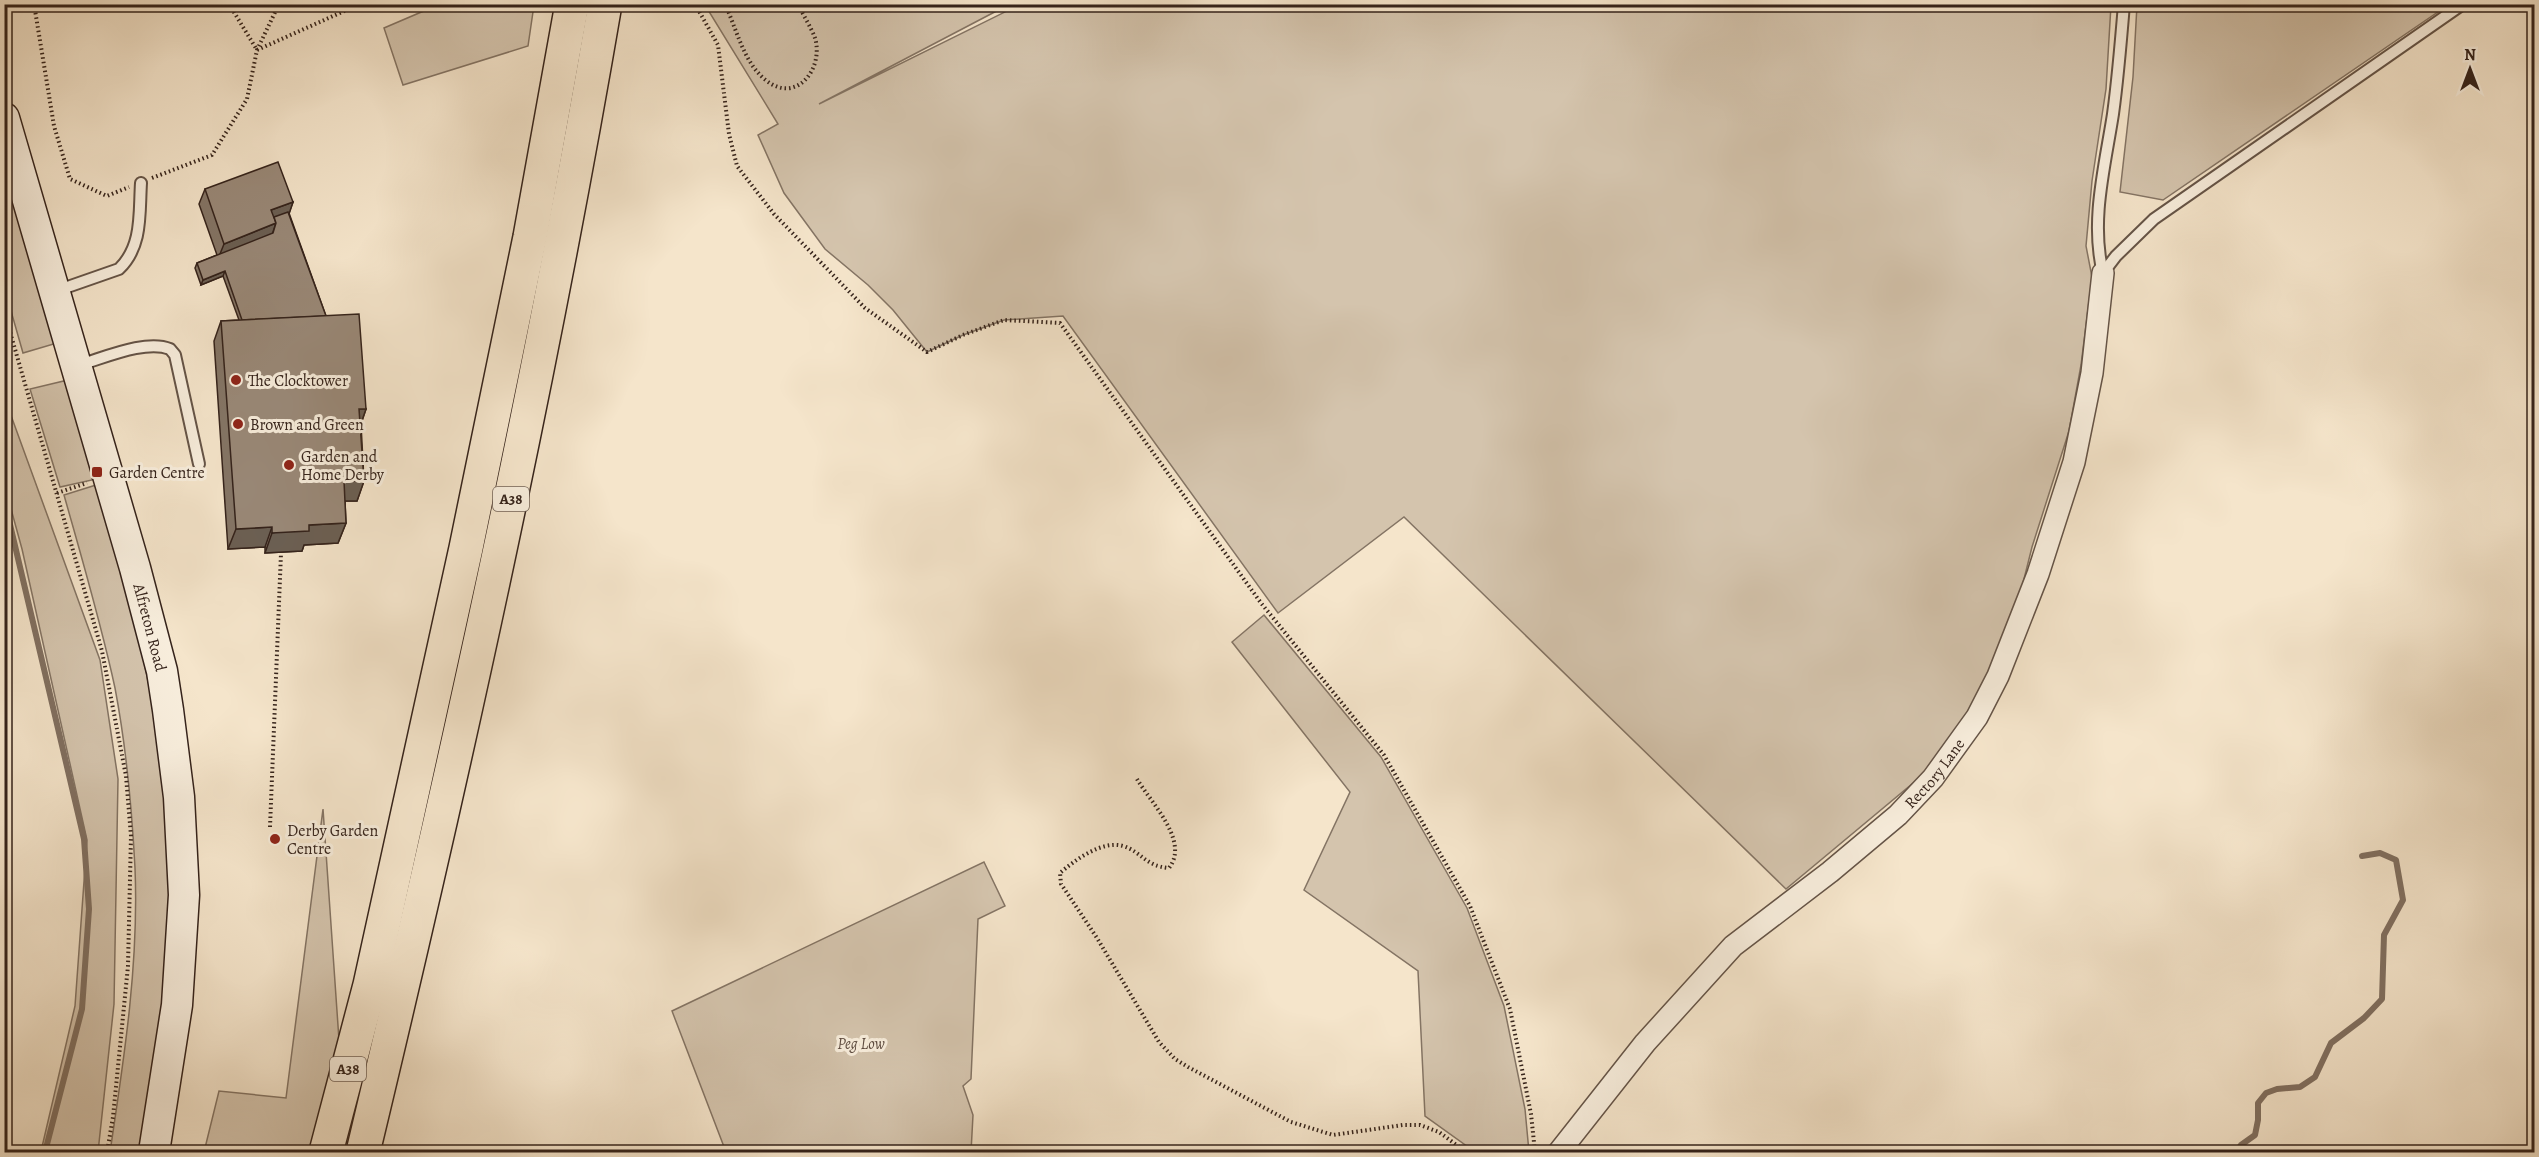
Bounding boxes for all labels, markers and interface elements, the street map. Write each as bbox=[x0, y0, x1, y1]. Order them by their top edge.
north arrow bbox=[2440, 39, 2500, 99]
text: N bbox=[2464, 44, 2476, 66]
place label: The Clocktower bbox=[248, 370, 348, 392]
marker: The Clocktower bbox=[229, 373, 243, 387]
place label: Brown and Green bbox=[250, 414, 364, 436]
marker: Brown and Green bbox=[231, 417, 245, 431]
place label: Garden and Home Derby bbox=[301, 446, 385, 486]
marker: Garden and Home Derby bbox=[282, 458, 296, 472]
place label: Garden Centre bbox=[109, 462, 205, 484]
marker: Garden Centre bbox=[90, 465, 104, 479]
road number: A38 bbox=[493, 487, 529, 511]
street label: Alfreton Road bbox=[127, 580, 172, 674]
street label: Rectory Lane bbox=[1900, 734, 1970, 814]
place label: Derby Garden Centre bbox=[287, 820, 378, 860]
marker: Derby Garden Centre bbox=[268, 832, 282, 846]
park label: Peg Low bbox=[837, 1033, 885, 1055]
road number: A38 bbox=[330, 1057, 366, 1081]

